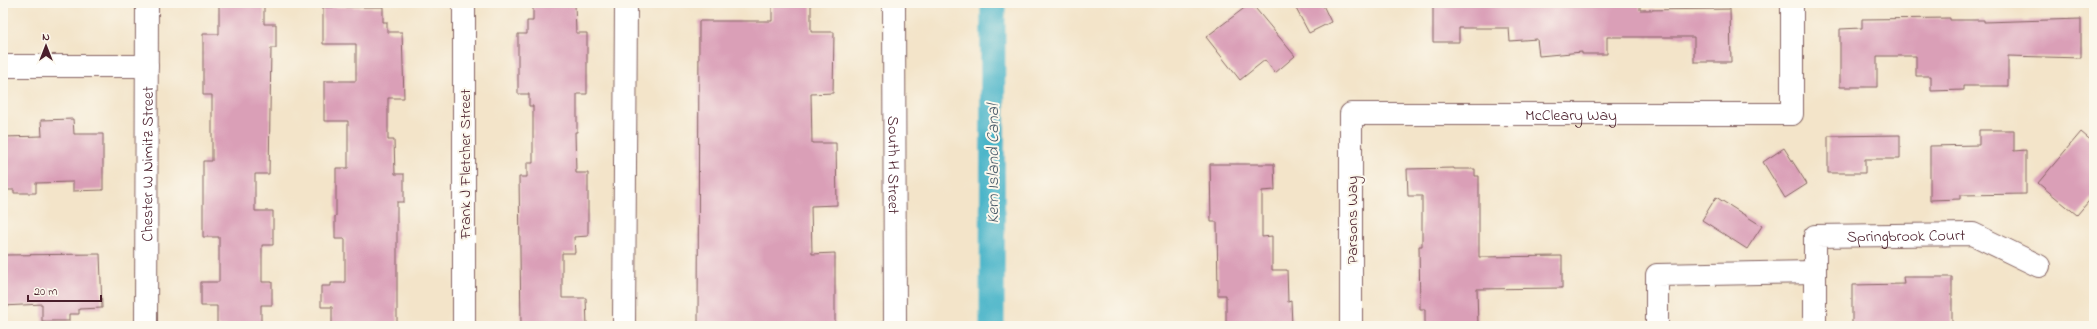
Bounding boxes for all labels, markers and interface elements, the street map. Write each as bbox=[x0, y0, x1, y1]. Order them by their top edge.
north arrow bbox=[26, 26, 66, 66]
text: N bbox=[42, 29, 50, 45]
street label: Chester W Nimitz Street bbox=[136, 86, 161, 242]
street label: Frank J Fletcher Street bbox=[454, 88, 478, 240]
water label: Kern Island Canal bbox=[981, 102, 1006, 224]
street label: McCleary Way bbox=[1525, 104, 1617, 128]
street label: South H Street bbox=[880, 116, 905, 215]
street label: Parsons Way bbox=[1341, 176, 1365, 264]
street label: Springbrook Court bbox=[1847, 224, 1966, 250]
scale bar bbox=[28, 277, 101, 303]
text: 20 m bbox=[34, 283, 57, 301]

